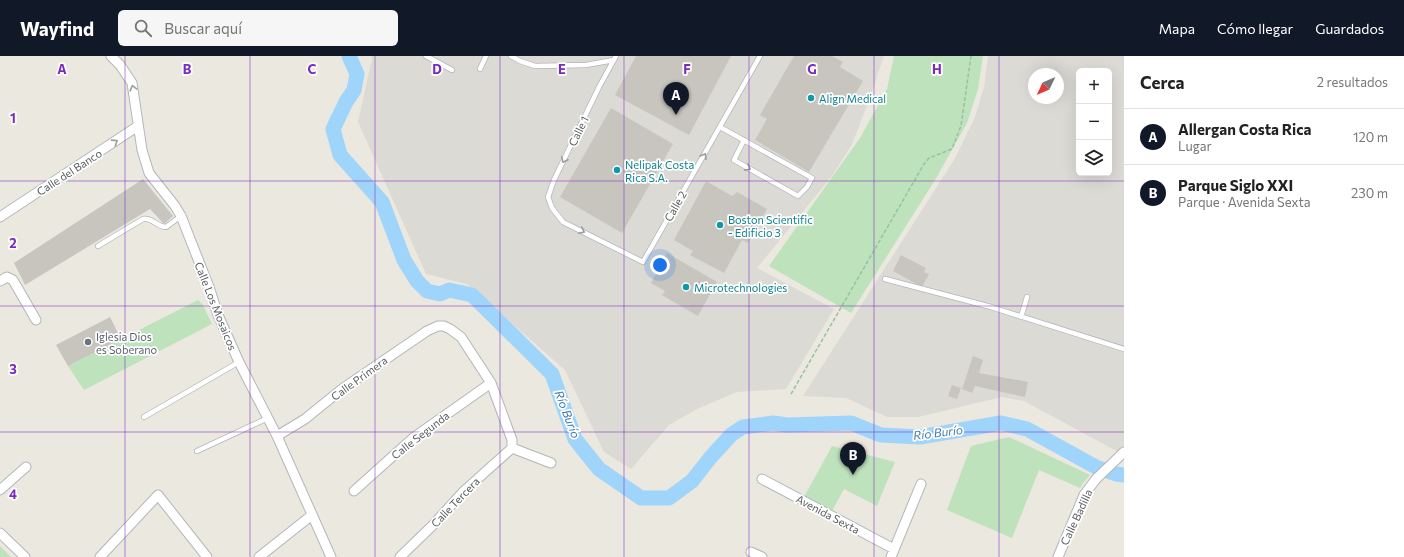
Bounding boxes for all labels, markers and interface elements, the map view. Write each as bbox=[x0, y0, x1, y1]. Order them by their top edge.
search box bbox=[118, 10, 398, 46]
text: Wayfind bbox=[20, 17, 94, 40]
icon: search bbox=[132, 17, 154, 39]
text: Buscar aquí bbox=[164, 19, 242, 37]
text: Mapa bbox=[1159, 20, 1195, 37]
text: Cómo llegar bbox=[1217, 20, 1293, 37]
text: Guardados bbox=[1315, 20, 1384, 37]
text: A bbox=[57, 61, 67, 77]
text: B bbox=[183, 61, 192, 77]
text: C bbox=[308, 61, 317, 77]
text: D bbox=[432, 61, 442, 77]
text: E bbox=[558, 61, 566, 77]
text: F bbox=[683, 61, 691, 77]
text: G bbox=[807, 61, 817, 77]
text: H bbox=[932, 61, 942, 77]
north arrow bbox=[1028, 68, 1064, 104]
map controls bbox=[1076, 68, 1112, 176]
button: + bbox=[1076, 68, 1112, 104]
text: Cerca bbox=[1140, 72, 1185, 93]
text: 2 resultados bbox=[1317, 74, 1388, 90]
pin: A bbox=[663, 82, 689, 115]
one-way arrow bbox=[129, 85, 138, 92]
place label: Align Medical bbox=[819, 92, 886, 105]
marker: Align Medical bbox=[806, 93, 816, 103]
button: − bbox=[1076, 104, 1112, 140]
text: 1 bbox=[10, 110, 16, 126]
street label: Calle 1 bbox=[565, 114, 591, 148]
text: Allergan Costa Rica bbox=[1178, 120, 1311, 138]
text: A bbox=[1148, 129, 1158, 145]
text: 120 m bbox=[1353, 129, 1388, 145]
text: Lugar bbox=[1178, 138, 1212, 154]
one-way arrow bbox=[110, 140, 117, 147]
button: layers bbox=[1076, 140, 1112, 176]
street label: Calle del Banco bbox=[34, 146, 104, 198]
one-way arrow bbox=[700, 152, 707, 160]
one-way arrow bbox=[561, 156, 569, 163]
place label: Nelipak Costa Rica S.A. bbox=[625, 158, 694, 184]
one-way arrow bbox=[744, 164, 751, 171]
marker: Nelipak Costa Rica S.A. bbox=[612, 165, 622, 175]
text: Parque Siglo XXI bbox=[1178, 176, 1293, 194]
text: B bbox=[1149, 185, 1157, 201]
text: 230 m bbox=[1351, 185, 1388, 201]
street label: Calle 2 bbox=[661, 189, 689, 223]
text: Parque · Avenida Sexta bbox=[1178, 194, 1311, 210]
place label: Boston Scientific - Edificio 3 bbox=[728, 213, 813, 239]
marker: Boston Scientific - Edificio 3 bbox=[715, 220, 725, 230]
one-way arrow bbox=[578, 227, 586, 234]
text: 2 bbox=[9, 235, 17, 251]
your location bbox=[650, 255, 670, 275]
street label: Calle Los Mosaicos bbox=[192, 260, 240, 352]
place label: Microtechnologies bbox=[694, 281, 787, 294]
marker: Microtechnologies bbox=[681, 282, 691, 292]
place label: Iglesia Dios es Soberano bbox=[96, 330, 158, 356]
marker: Iglesia Dios es Soberano bbox=[83, 337, 93, 347]
street label: Calle Primera bbox=[328, 353, 390, 403]
text: 3 bbox=[9, 361, 17, 377]
water label: Río Burío bbox=[552, 388, 584, 440]
street label: Calle Segunda bbox=[389, 408, 451, 462]
water label: Río Burío bbox=[912, 422, 964, 442]
pin: B bbox=[840, 442, 866, 475]
street label: Calle Tercera bbox=[428, 474, 482, 530]
text: 4 bbox=[9, 486, 17, 502]
street label: Calle Badilla bbox=[1057, 487, 1095, 547]
street label: Avenida Sexta bbox=[794, 492, 862, 536]

